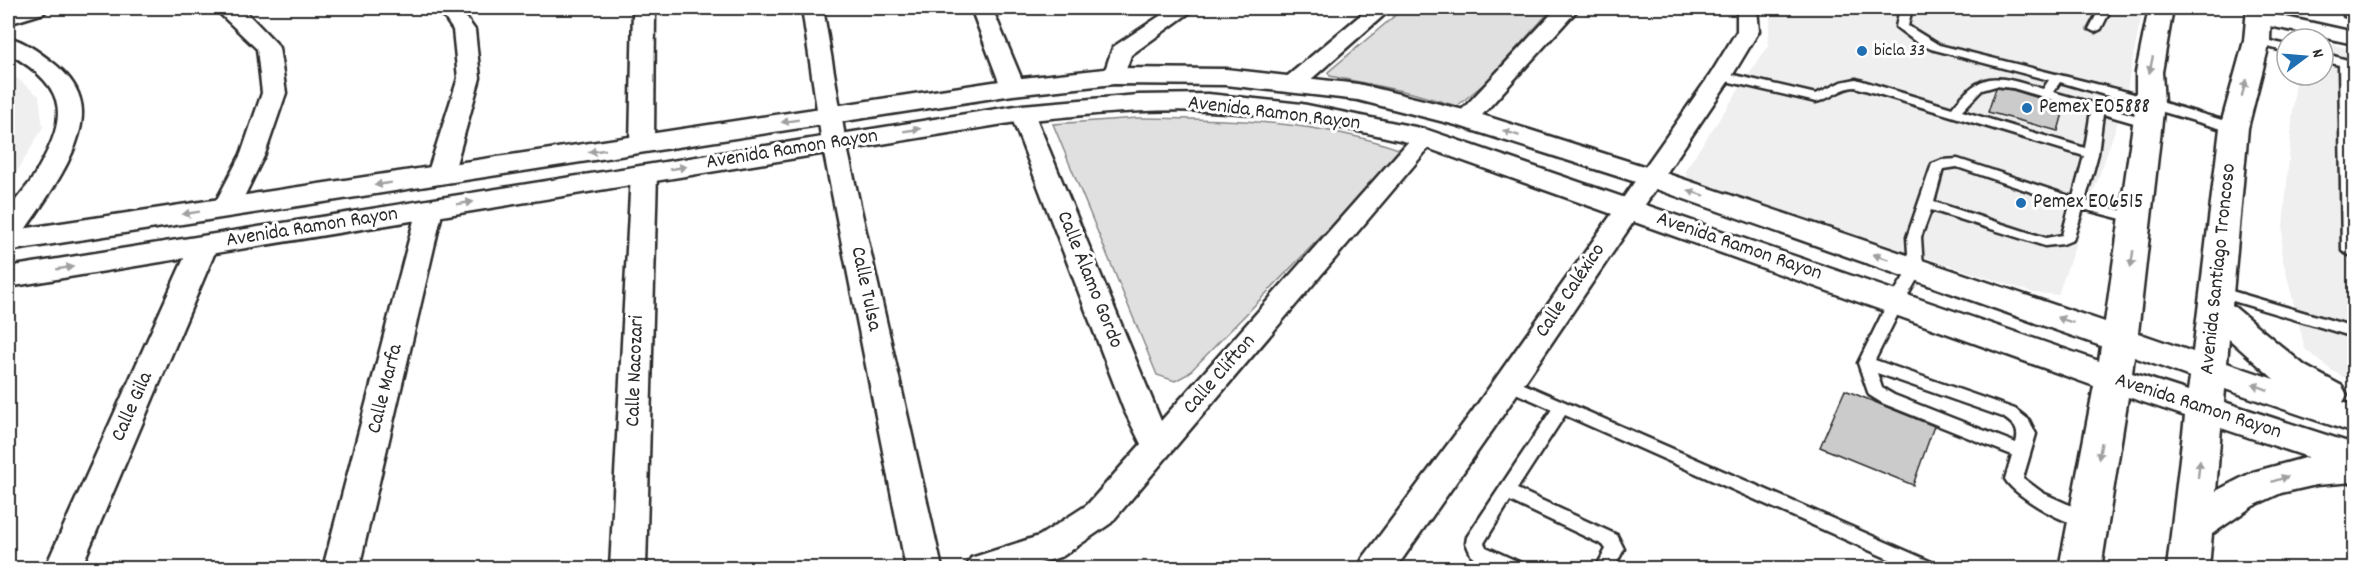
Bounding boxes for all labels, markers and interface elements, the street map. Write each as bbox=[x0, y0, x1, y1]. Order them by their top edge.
north arrow bbox=[2275, 27, 2335, 87]
place label: bicla 33 bbox=[1874, 39, 1925, 64]
marker: bicla 33 bbox=[1855, 44, 1869, 58]
text: N bbox=[2305, 47, 2329, 61]
one-way arrow bbox=[2146, 56, 2155, 75]
one-way arrow bbox=[2240, 79, 2250, 97]
street label: Avenida Ramon Rayon bbox=[1186, 89, 1362, 139]
place label: Pemex E05888 bbox=[2039, 93, 2150, 123]
marker: Pemex E05888 bbox=[2020, 101, 2034, 115]
one-way arrow bbox=[780, 117, 799, 126]
street label: Avenida Ramon Rayon bbox=[704, 122, 880, 178]
one-way arrow bbox=[903, 126, 922, 135]
one-way arrow bbox=[1502, 128, 1520, 138]
one-way arrow bbox=[587, 146, 606, 155]
street label: Avenida Santiago Troncoso bbox=[2193, 162, 2245, 376]
one-way arrow bbox=[669, 163, 688, 172]
one-way arrow bbox=[374, 179, 393, 188]
one-way arrow bbox=[1687, 188, 1705, 198]
place label: Pemex E06515 bbox=[2033, 188, 2143, 218]
marker: Pemex E06515 bbox=[2014, 196, 2028, 210]
one-way arrow bbox=[456, 198, 475, 207]
street label: Avenida Ramon Rayon bbox=[224, 200, 400, 256]
street label: Avenida Ramon Rayon bbox=[1652, 205, 1826, 289]
street label: Calle Álamo Gordo bbox=[1048, 207, 1130, 353]
one-way arrow bbox=[181, 208, 200, 217]
street label: Calle Caléxico bbox=[1528, 238, 1614, 344]
street label: Calle Tulsa bbox=[841, 244, 889, 335]
one-way arrow bbox=[2127, 249, 2136, 268]
one-way arrow bbox=[1871, 251, 1889, 261]
one-way arrow bbox=[56, 263, 75, 272]
street label: Calle Nacozari bbox=[619, 314, 653, 427]
one-way arrow bbox=[2056, 315, 2074, 324]
street label: Calle Clifton bbox=[1177, 328, 1263, 422]
street label: Calle Marfa bbox=[360, 340, 412, 437]
street label: Calle Gila bbox=[104, 366, 162, 447]
street label: Avenida Ramon Rayon bbox=[2111, 366, 2285, 448]
one-way arrow bbox=[2251, 381, 2269, 391]
one-way arrow bbox=[2095, 442, 2104, 461]
one-way arrow bbox=[2194, 459, 2204, 478]
one-way arrow bbox=[2271, 474, 2289, 483]

